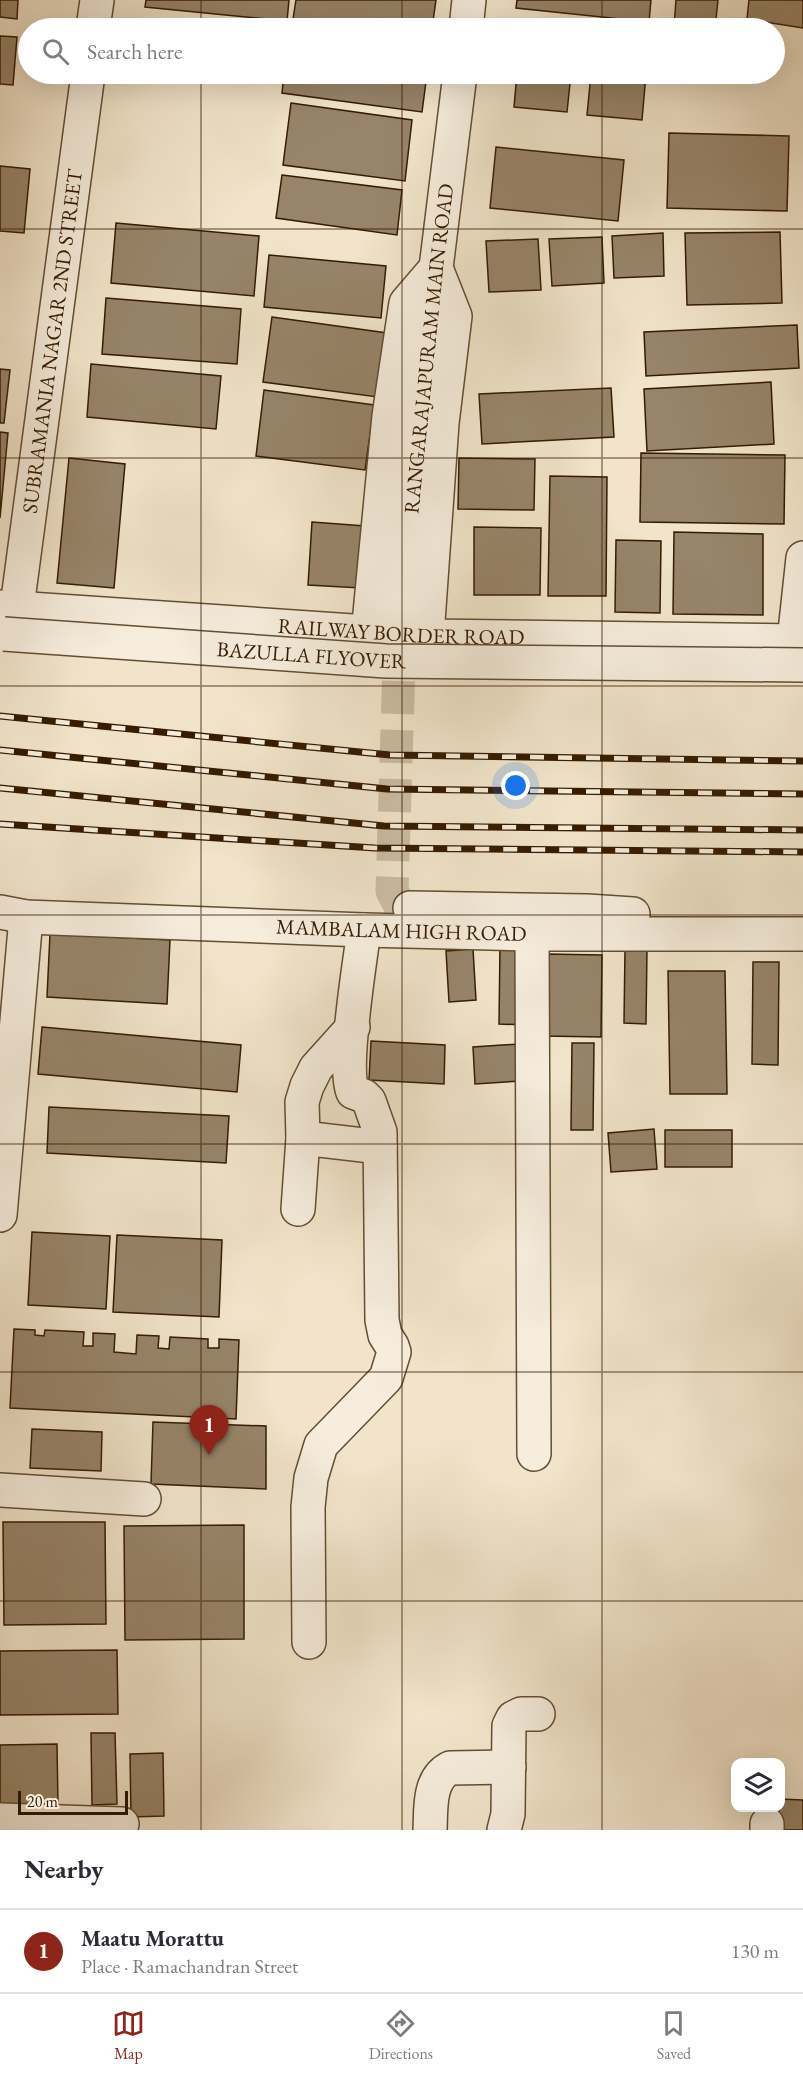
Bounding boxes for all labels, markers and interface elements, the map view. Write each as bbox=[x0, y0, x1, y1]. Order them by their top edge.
search box bbox=[18, 18, 785, 84]
icon: search bbox=[39, 35, 72, 68]
text: Search here bbox=[87, 37, 182, 66]
street label: SUBRAMANIA NAGAR 2ND STREET bbox=[16, 167, 88, 515]
street label: RANGARAJAPURAM MAIN ROAD bbox=[397, 182, 459, 515]
street label: RAILWAY BORDER ROAD bbox=[277, 612, 525, 650]
street label: BAZULLA FLYOVER bbox=[216, 635, 407, 674]
your location bbox=[501, 771, 530, 800]
street label: MAMBALAM HIGH ROAD bbox=[276, 913, 527, 947]
pin: 1 bbox=[190, 1406, 228, 1455]
map controls bbox=[731, 1758, 785, 1812]
button: layers bbox=[731, 1758, 785, 1812]
scale bar bbox=[18, 1788, 128, 1816]
text: 20 m bbox=[27, 1791, 58, 1812]
text: Nearby bbox=[24, 1852, 104, 1886]
text: Maatu Morattu bbox=[81, 1924, 224, 1953]
text: 1 bbox=[38, 1938, 49, 1964]
text: 130 m bbox=[731, 1938, 779, 1964]
text: Place · Ramachandran Street bbox=[81, 1953, 298, 1979]
tab: Map bbox=[112, 2007, 145, 2064]
tab: Directions bbox=[369, 2007, 433, 2064]
tab: Saved bbox=[657, 2007, 691, 2064]

